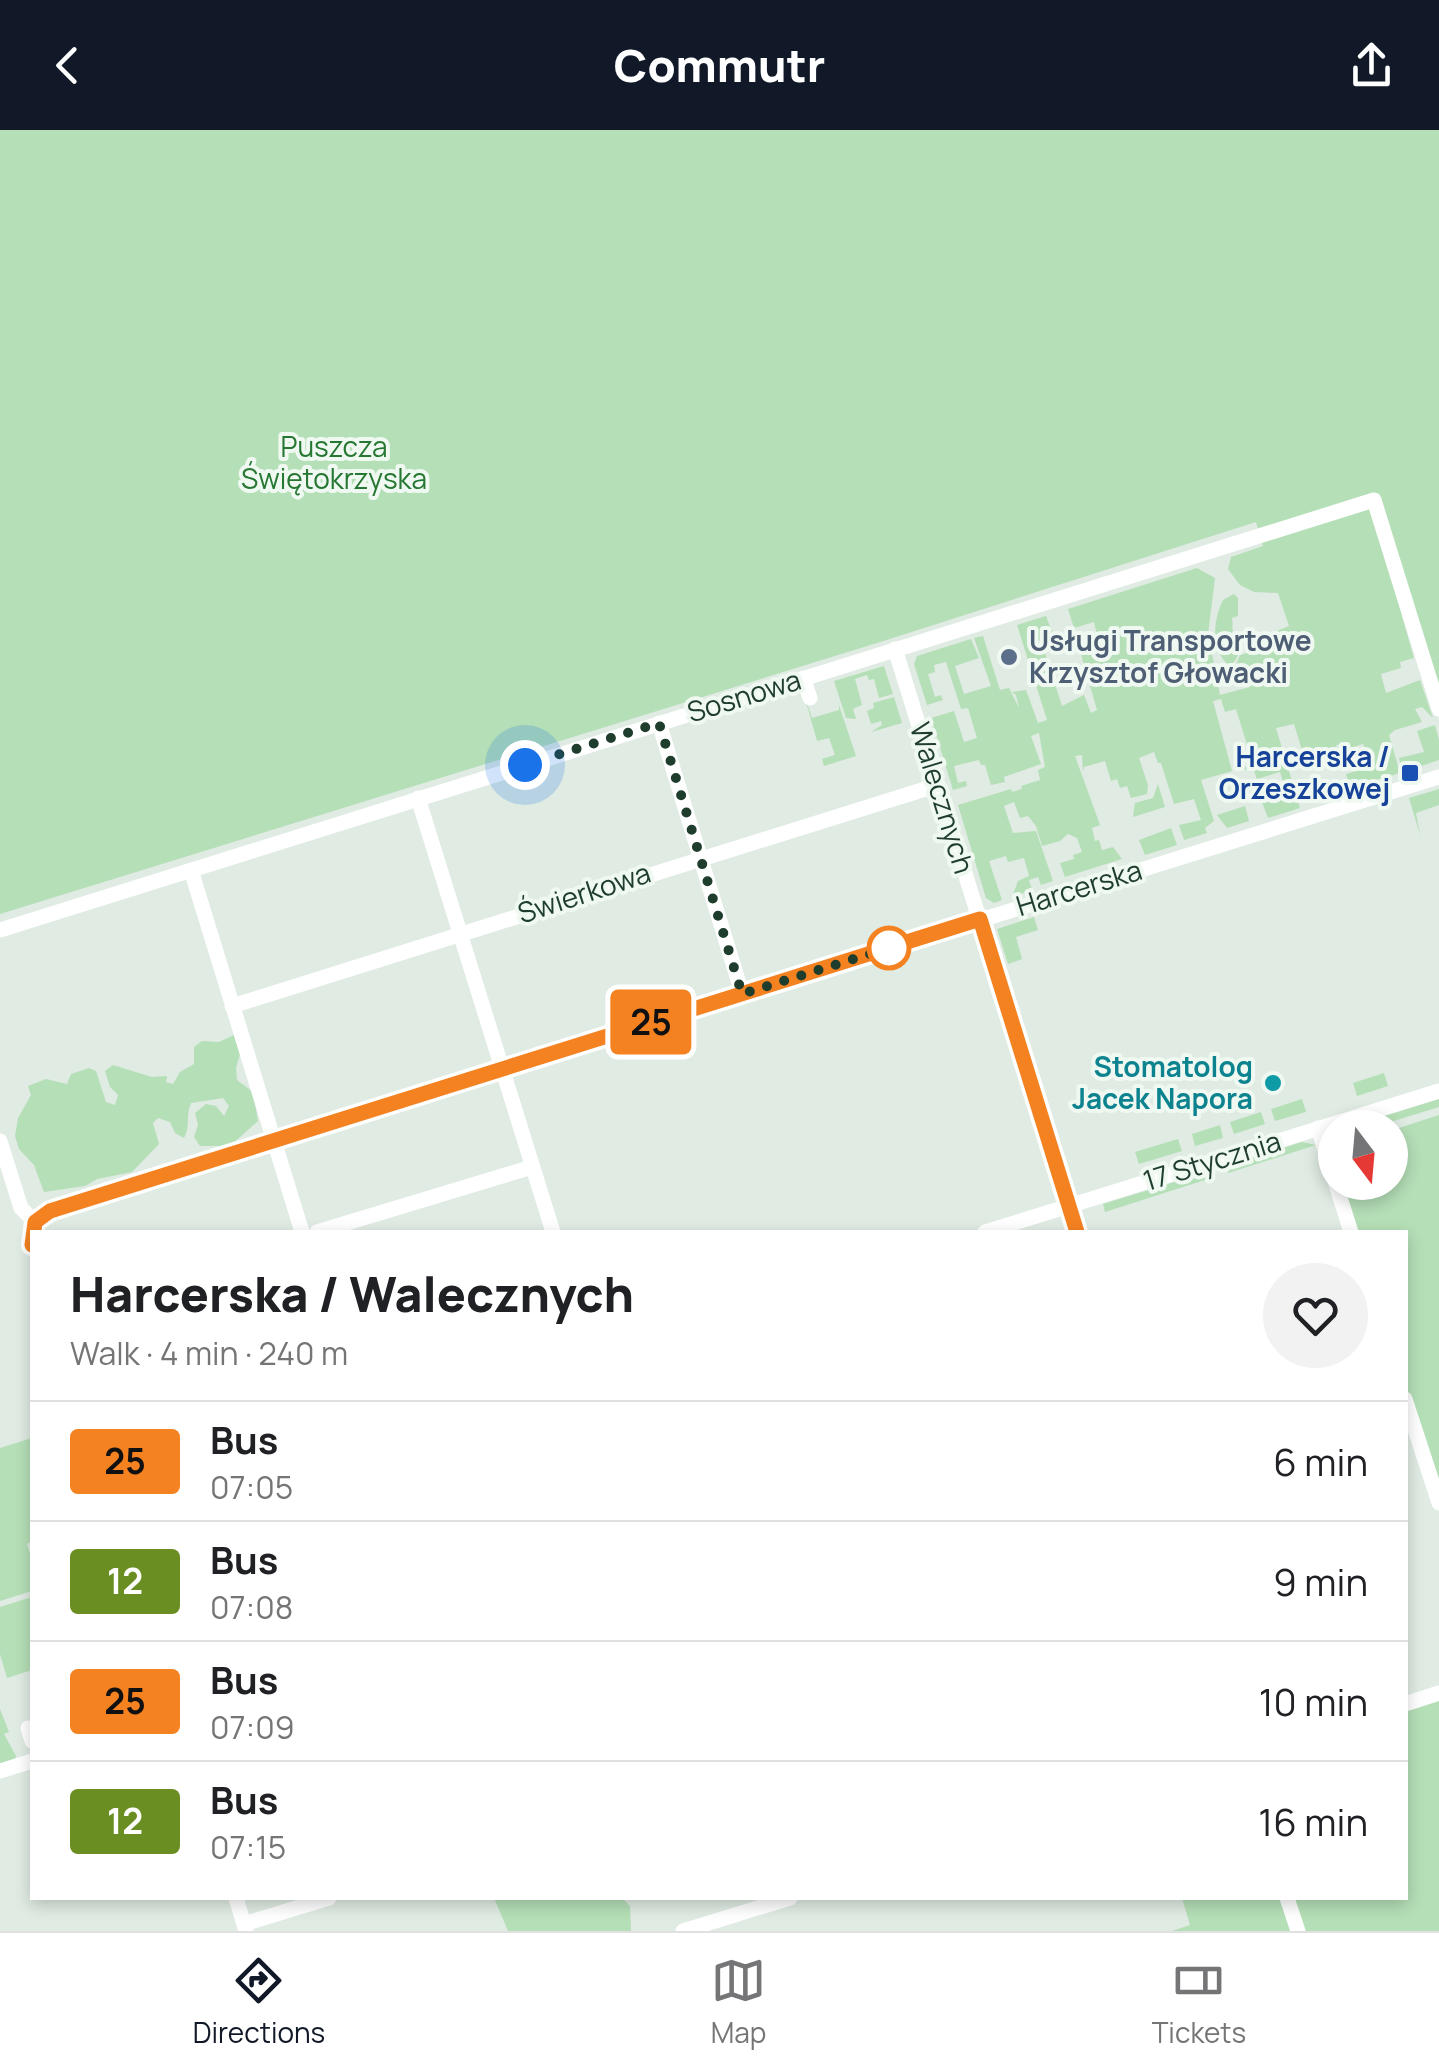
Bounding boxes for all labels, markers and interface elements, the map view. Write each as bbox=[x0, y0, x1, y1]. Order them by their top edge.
text: Commutr bbox=[614, 34, 825, 96]
icon: back bbox=[40, 38, 95, 93]
icon: share bbox=[1344, 38, 1399, 93]
park label: Puszcza Świętokrzyska bbox=[241, 427, 427, 497]
place label: Usługi Transportowe Krzysztof Głowacki bbox=[1029, 621, 1312, 691]
marker: Usługi Transportowe Krzysztof Głowacki bbox=[998, 646, 1020, 668]
street label: Sosnowa bbox=[682, 660, 805, 730]
street label: Walecznych bbox=[902, 717, 984, 878]
place label: Harcerska / Orzeszkowej bbox=[1219, 737, 1390, 807]
your location bbox=[500, 740, 550, 790]
marker: Harcerska / Orzeszkowej bbox=[1399, 762, 1421, 784]
street label: Harcerska bbox=[1011, 850, 1146, 924]
street label: Świerkowa bbox=[512, 853, 655, 931]
unlabelled marker bbox=[868, 927, 910, 969]
line badge: 25 bbox=[606, 990, 696, 1054]
text: 25 bbox=[630, 998, 672, 1046]
place label: Stomatolog Jacek Napora bbox=[1072, 1047, 1253, 1117]
marker: Stomatolog Jacek Napora bbox=[1262, 1072, 1284, 1094]
north arrow bbox=[1318, 1110, 1408, 1200]
map controls bbox=[1318, 1110, 1408, 1200]
street label: 17 Stycznia bbox=[1138, 1121, 1285, 1199]
text: Harcerska / Walecznych bbox=[70, 1261, 634, 1326]
button: heart bbox=[1263, 1263, 1368, 1368]
text: Walk · 4 min · 240 m bbox=[70, 1331, 348, 1375]
text: Bus bbox=[210, 1413, 278, 1465]
text: 6 min bbox=[1273, 1435, 1368, 1487]
text: 25 bbox=[104, 1437, 146, 1485]
text: 07:05 bbox=[210, 1465, 293, 1509]
text: Bus bbox=[210, 1533, 278, 1585]
text: 9 min bbox=[1273, 1555, 1368, 1607]
text: 12 bbox=[107, 1557, 143, 1605]
text: 07:08 bbox=[210, 1585, 293, 1629]
text: Bus bbox=[210, 1653, 278, 1705]
text: 10 min bbox=[1259, 1675, 1368, 1727]
text: 25 bbox=[104, 1677, 146, 1725]
text: 07:09 bbox=[210, 1705, 295, 1749]
text: Bus bbox=[210, 1773, 278, 1825]
text: 16 min bbox=[1258, 1795, 1368, 1847]
text: 12 bbox=[107, 1797, 143, 1845]
text: 07:15 bbox=[210, 1825, 286, 1869]
tab: Directions bbox=[193, 1953, 325, 2051]
tab: Map bbox=[711, 1953, 766, 2051]
tab: Tickets bbox=[1152, 1953, 1246, 2051]

